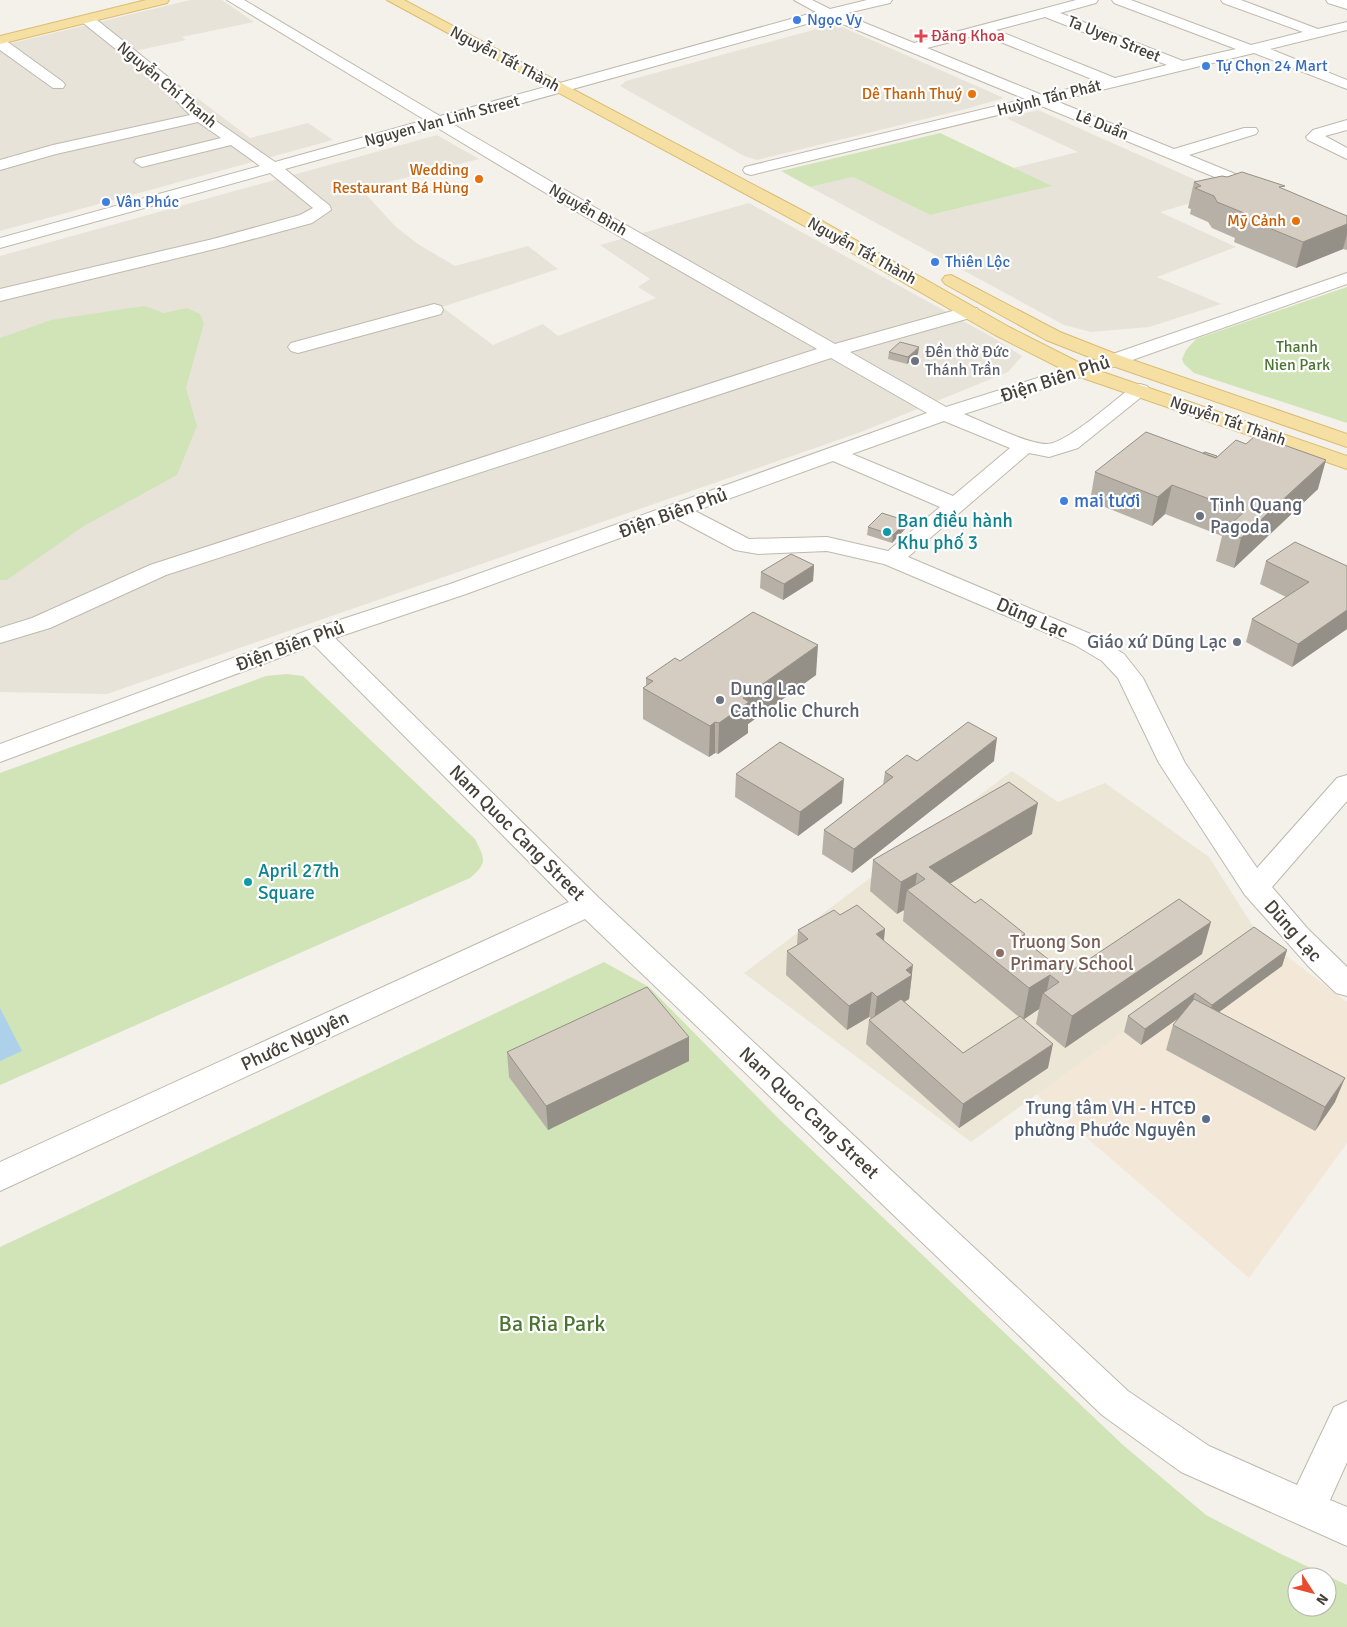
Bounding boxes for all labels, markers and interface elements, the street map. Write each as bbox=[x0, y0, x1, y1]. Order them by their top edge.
place label: Ngọc Vy bbox=[807, 10, 863, 30]
street label: Ta Uyen Street bbox=[1065, 11, 1164, 67]
marker: Ngọc Vy bbox=[791, 14, 803, 26]
street label: Nguyễn Tất Thành bbox=[447, 22, 563, 96]
place label: Đăng Khoa bbox=[931, 26, 1005, 46]
marker: Đăng Khoa bbox=[915, 30, 927, 42]
street label: Nguyễn Chí Thanh bbox=[113, 37, 221, 133]
place label: Tự Chọn 24 Mart bbox=[1216, 56, 1328, 76]
marker: Tự Chọn 24 Mart bbox=[1200, 60, 1212, 72]
street label: Huỳnh Tấn Phát bbox=[995, 75, 1103, 121]
place label: Dê Thanh Thuý bbox=[862, 84, 963, 104]
marker: Dê Thanh Thuý bbox=[966, 88, 978, 100]
street label: Nguyen Van Linh Street bbox=[362, 91, 522, 151]
street label: Lê Duẩn bbox=[1073, 105, 1131, 145]
place label: Wedding Restaurant Bá Hùng bbox=[332, 160, 469, 198]
marker: Wedding Restaurant Bá Hùng bbox=[473, 173, 485, 185]
street label: Nguyễn Bình bbox=[545, 180, 631, 240]
place label: Vân Phúc bbox=[116, 192, 179, 212]
marker: Vân Phúc bbox=[100, 196, 112, 208]
place label: Mỹ Cảnh bbox=[1227, 211, 1286, 231]
street label: Nguyễn Tất Thành bbox=[804, 213, 920, 289]
marker: Mỹ Cảnh bbox=[1290, 215, 1302, 227]
place label: Thiên Lộc bbox=[945, 252, 1010, 272]
marker: Thiên Lộc bbox=[929, 256, 941, 268]
park label: Thanh Nien Park bbox=[1264, 337, 1330, 375]
place label: Đền thờ Đức Thánh Trần bbox=[925, 342, 1009, 380]
street label: Điện Biên Phủ bbox=[997, 350, 1113, 408]
marker: Đền thờ Đức Thánh Trần bbox=[909, 355, 921, 367]
street label: Nguyễn Tất Thành bbox=[1167, 392, 1289, 450]
street label: Điện Biên Phủ bbox=[615, 482, 731, 544]
place label: mai tươi bbox=[1074, 489, 1140, 513]
place label: Tinh Quang Pagoda bbox=[1210, 493, 1302, 539]
marker: mai tươi bbox=[1058, 495, 1070, 507]
place label: Ban điều hành Khu phố 3 bbox=[897, 509, 1013, 555]
marker: Tinh Quang Pagoda bbox=[1194, 510, 1206, 522]
marker: Ban điều hành Khu phố 3 bbox=[881, 526, 893, 538]
street label: Dũng Lạc bbox=[993, 592, 1071, 644]
street label: Điện Biên Phủ bbox=[232, 615, 348, 677]
place label: Giáo xứ Dũng Lạc bbox=[1087, 630, 1227, 654]
marker: Giáo xứ Dũng Lạc bbox=[1231, 636, 1243, 648]
place label: Dung Lac Catholic Church bbox=[730, 677, 860, 723]
marker: Dung Lac Catholic Church bbox=[714, 694, 726, 706]
street label: Nam Quoc Cang Street bbox=[444, 760, 590, 906]
place label: April 27th Square bbox=[258, 859, 339, 905]
marker: April 27th Square bbox=[242, 876, 254, 888]
street label: Dũng Lạc bbox=[1259, 895, 1327, 967]
place label: Truong Son Primary School bbox=[1010, 930, 1133, 976]
marker: Truong Son Primary School bbox=[994, 947, 1006, 959]
street label: Phước Nguyên bbox=[237, 1006, 353, 1076]
street label: Nam Quoc Cang Street bbox=[734, 1042, 884, 1184]
place label: Trung tâm VH - HTCĐ phường Phước Nguyên bbox=[1014, 1096, 1196, 1142]
marker: Trung tâm VH - HTCĐ phường Phước Nguyên bbox=[1200, 1113, 1212, 1125]
park label: Ba Ria Park bbox=[499, 1310, 605, 1337]
north arrow bbox=[1287, 1567, 1337, 1617]
text: N bbox=[1312, 1590, 1332, 1608]

